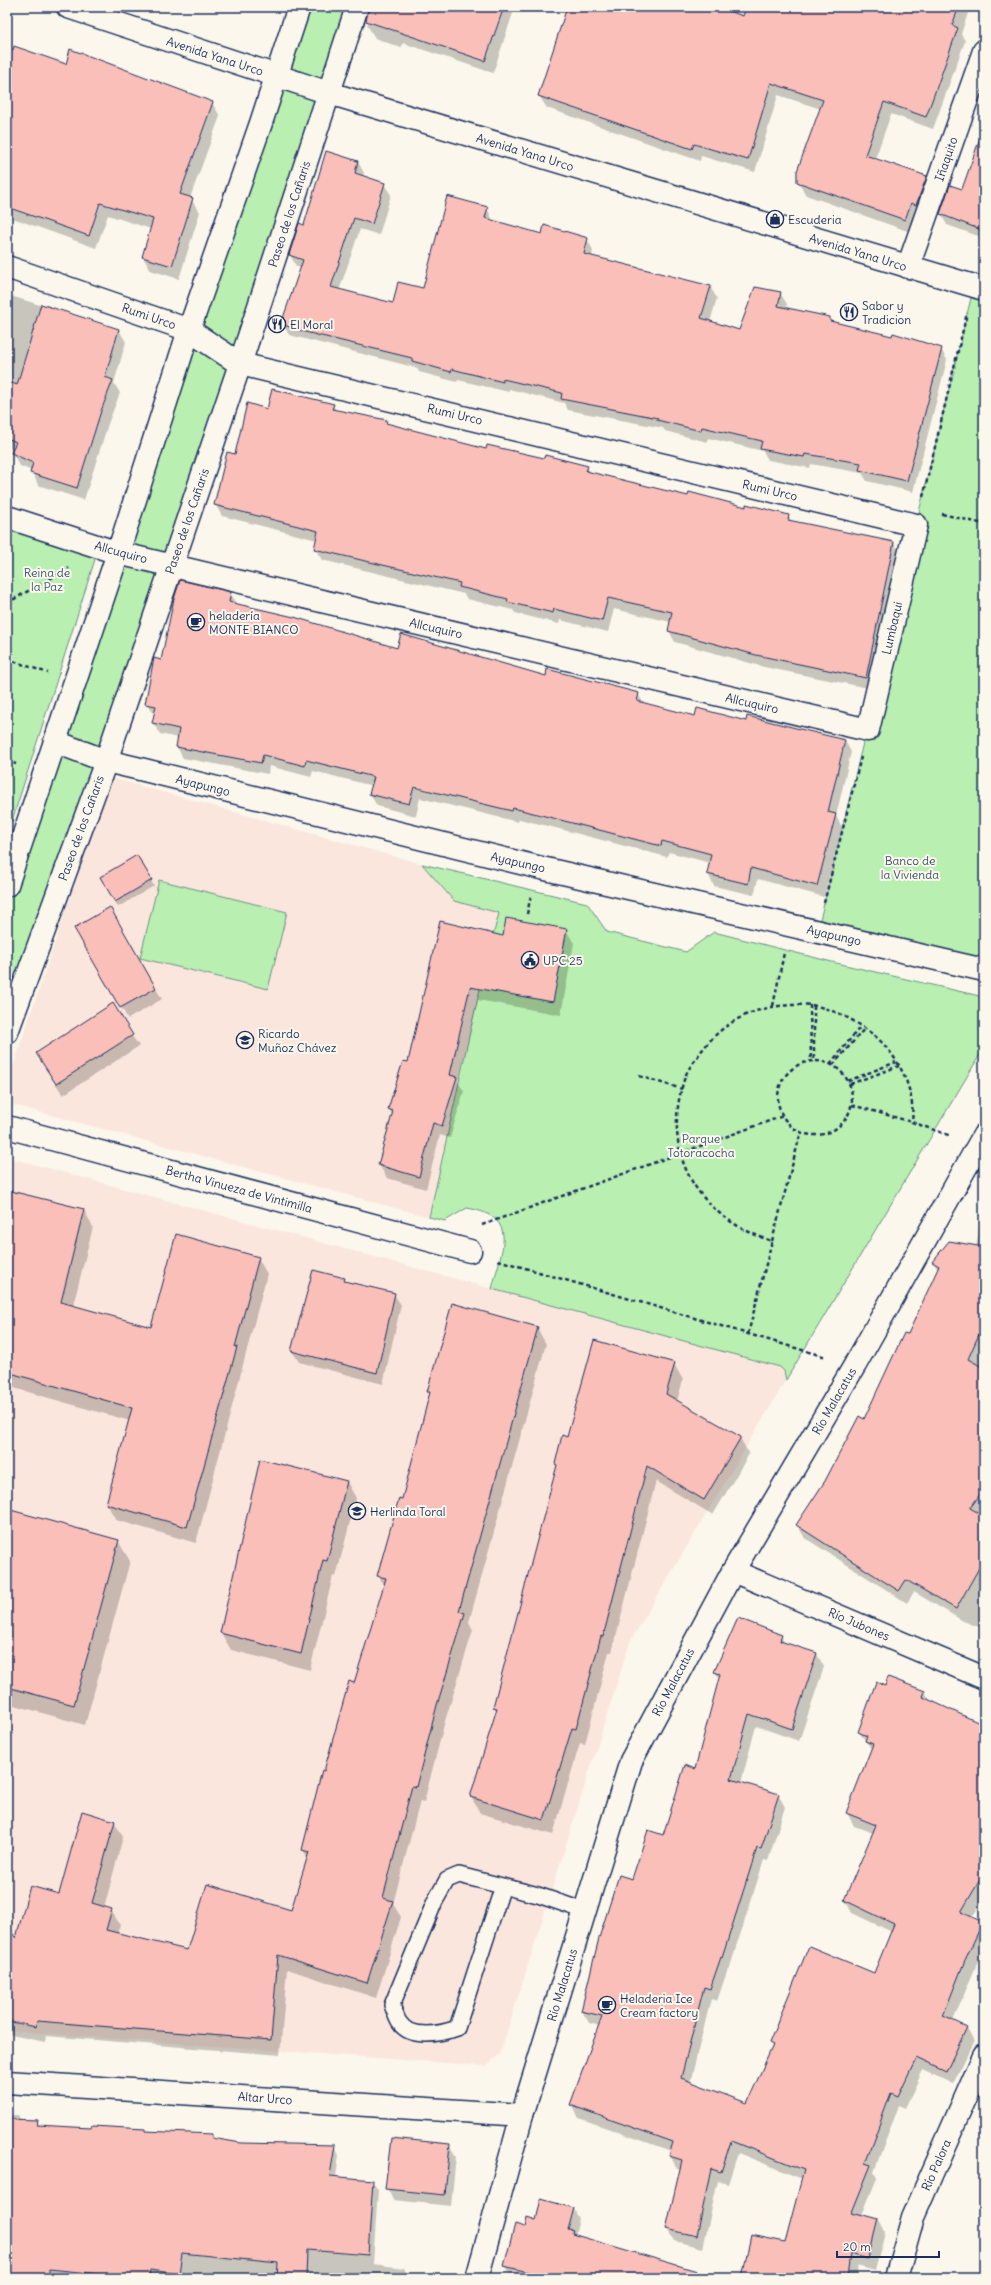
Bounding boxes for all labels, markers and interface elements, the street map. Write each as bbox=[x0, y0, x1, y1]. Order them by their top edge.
street label: Avenida Yana Urco bbox=[165, 33, 266, 79]
street label: Avenida Yana Urco bbox=[474, 130, 576, 174]
street label: Iñaquito bbox=[931, 135, 961, 183]
street label: Paseo de los Cañaris bbox=[265, 159, 313, 269]
shop icon: Escuderia bbox=[765, 209, 785, 229]
place label: Escuderia bbox=[788, 212, 842, 227]
street label: Avenida Yana Urco bbox=[807, 230, 909, 274]
place label: Sabor y Tradicion bbox=[862, 298, 911, 327]
street label: Rumi Urco bbox=[120, 300, 178, 332]
restaurant icon: Sabor y Tradicion bbox=[839, 302, 859, 322]
restaurant icon: El Moral bbox=[267, 314, 287, 334]
place label: El Moral bbox=[290, 317, 333, 332]
street label: Rumi Urco bbox=[426, 400, 484, 428]
street label: Paseo de los Cañaris bbox=[162, 466, 212, 576]
street label: Rumi Urco bbox=[741, 476, 799, 504]
street label: Allcuquiro bbox=[93, 538, 149, 566]
park label: Reina de la Paz bbox=[24, 565, 70, 594]
street label: Lumbaqui bbox=[879, 600, 905, 656]
place label: heladería MONTE BIANCO bbox=[209, 608, 298, 637]
cafe icon: heladería MONTE BIANCO bbox=[186, 612, 206, 632]
street label: Allcuquiro bbox=[408, 615, 464, 641]
street label: Allcuquiro bbox=[724, 690, 780, 716]
street label: Ayapungo bbox=[174, 771, 232, 799]
street label: Paseo de los Cañaris bbox=[55, 773, 107, 883]
street label: Ayapungo bbox=[489, 848, 547, 876]
park label: Banco de la Vivienda bbox=[881, 853, 939, 882]
street label: Ayapungo bbox=[805, 921, 863, 949]
public building icon: UPC 25 bbox=[520, 950, 540, 970]
place label: UPC 25 bbox=[543, 953, 583, 968]
place label: Ricardo Muñoz Chávez bbox=[258, 1026, 337, 1055]
school or university icon: Ricardo Muñoz Chávez bbox=[235, 1030, 255, 1050]
park label: Parque Totoracocha bbox=[667, 1131, 735, 1160]
street label: Bertha Vinueza de Vintimilla bbox=[164, 1162, 314, 1216]
street label: Río Malacatus bbox=[809, 1365, 859, 1437]
school or university icon: Herlinda Toral bbox=[347, 1501, 367, 1521]
place label: Herlinda Toral bbox=[370, 1504, 446, 1519]
street label: Río Jubones bbox=[826, 1604, 892, 1644]
street label: Río Malacatus bbox=[649, 1645, 697, 1719]
street label: Río Malacatus bbox=[544, 1947, 580, 2023]
place label: Heladeria Ice Cream factory bbox=[620, 1991, 698, 2020]
cafe icon: Heladeria Ice Cream factory bbox=[597, 1995, 617, 2015]
street label: Altar Urco bbox=[237, 2089, 293, 2107]
street label: Río Palora bbox=[918, 2137, 954, 2193]
scale bar bbox=[837, 2233, 939, 2259]
text: 20 m bbox=[843, 2239, 871, 2254]

